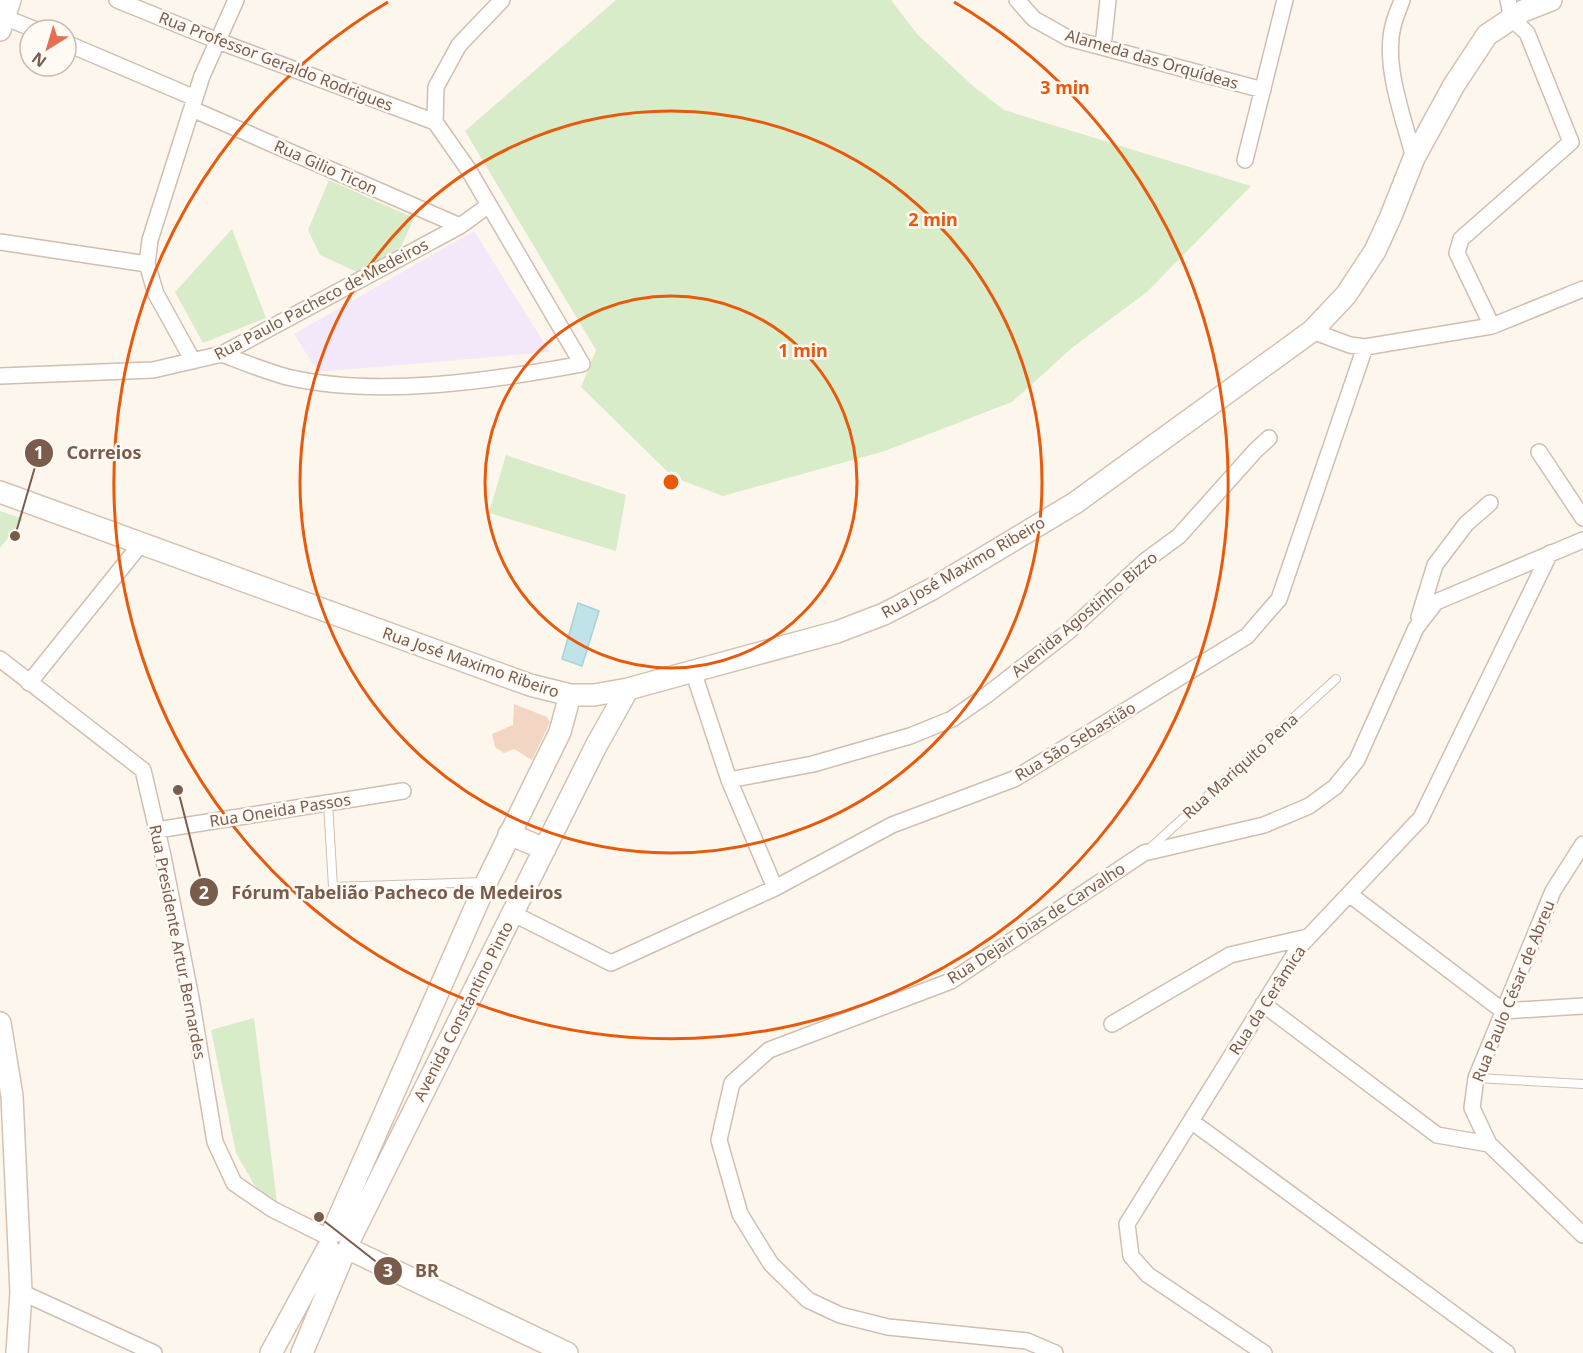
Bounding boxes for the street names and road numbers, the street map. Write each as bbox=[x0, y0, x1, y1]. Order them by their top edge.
street label: Rua Professor Geraldo Rodrigues bbox=[156, 6, 396, 116]
street label: Alameda das Orquídeas bbox=[1063, 24, 1241, 94]
street label: Rua Gilio Ticon bbox=[271, 134, 381, 200]
street label: Rua Paulo Pacheco de Medeiros bbox=[210, 233, 432, 365]
street label: Rua José Maximo Ribeiro bbox=[877, 511, 1049, 623]
street label: Avenida Agostinho Bizzo bbox=[1006, 546, 1162, 682]
street label: Rua José Maximo Ribeiro bbox=[380, 621, 562, 703]
street label: Rua São Sebastião bbox=[1010, 696, 1140, 786]
street label: Rua Mariquito Pena bbox=[1178, 708, 1302, 824]
street label: Rua Oneida Passos bbox=[208, 788, 352, 832]
street label: Rua Presidente Artur Bernardes bbox=[144, 823, 212, 1061]
street label: Rua Dejair Dias de Carvalho bbox=[943, 857, 1129, 989]
street label: Rua Paulo César de Abreu bbox=[1466, 897, 1560, 1085]
street label: Avenida Constantino Pinto bbox=[408, 917, 518, 1105]
street label: Rua da Cerâmica bbox=[1223, 941, 1311, 1059]

